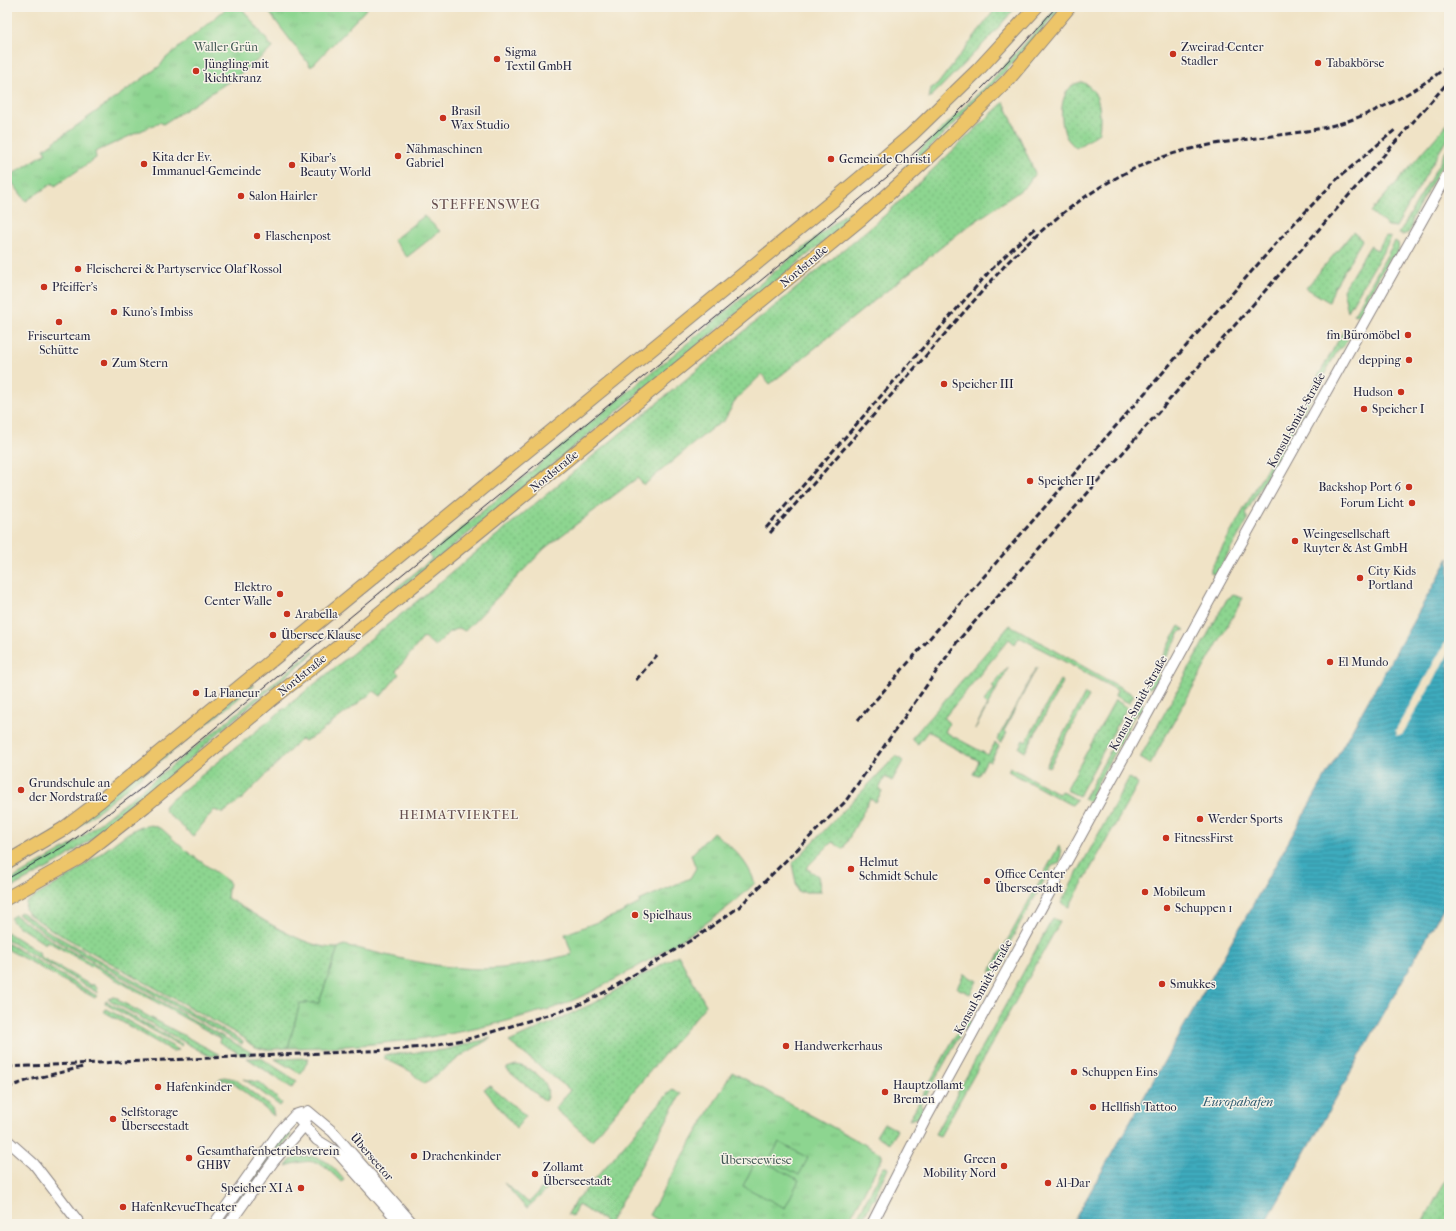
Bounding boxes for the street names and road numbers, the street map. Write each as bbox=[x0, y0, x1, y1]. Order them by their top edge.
street label: Nordstraße bbox=[777, 242, 831, 290]
street label: Konsul-Smidt-Straße bbox=[1264, 370, 1328, 470]
street label: Nordstraße bbox=[527, 447, 581, 495]
street label: Nordstraße bbox=[275, 651, 329, 699]
street label: Konsul-Smidt-Straße bbox=[1106, 653, 1170, 753]
street label: Konsul-Smidt-Straße bbox=[951, 937, 1015, 1037]
street label: Überseetor bbox=[348, 1130, 398, 1184]

